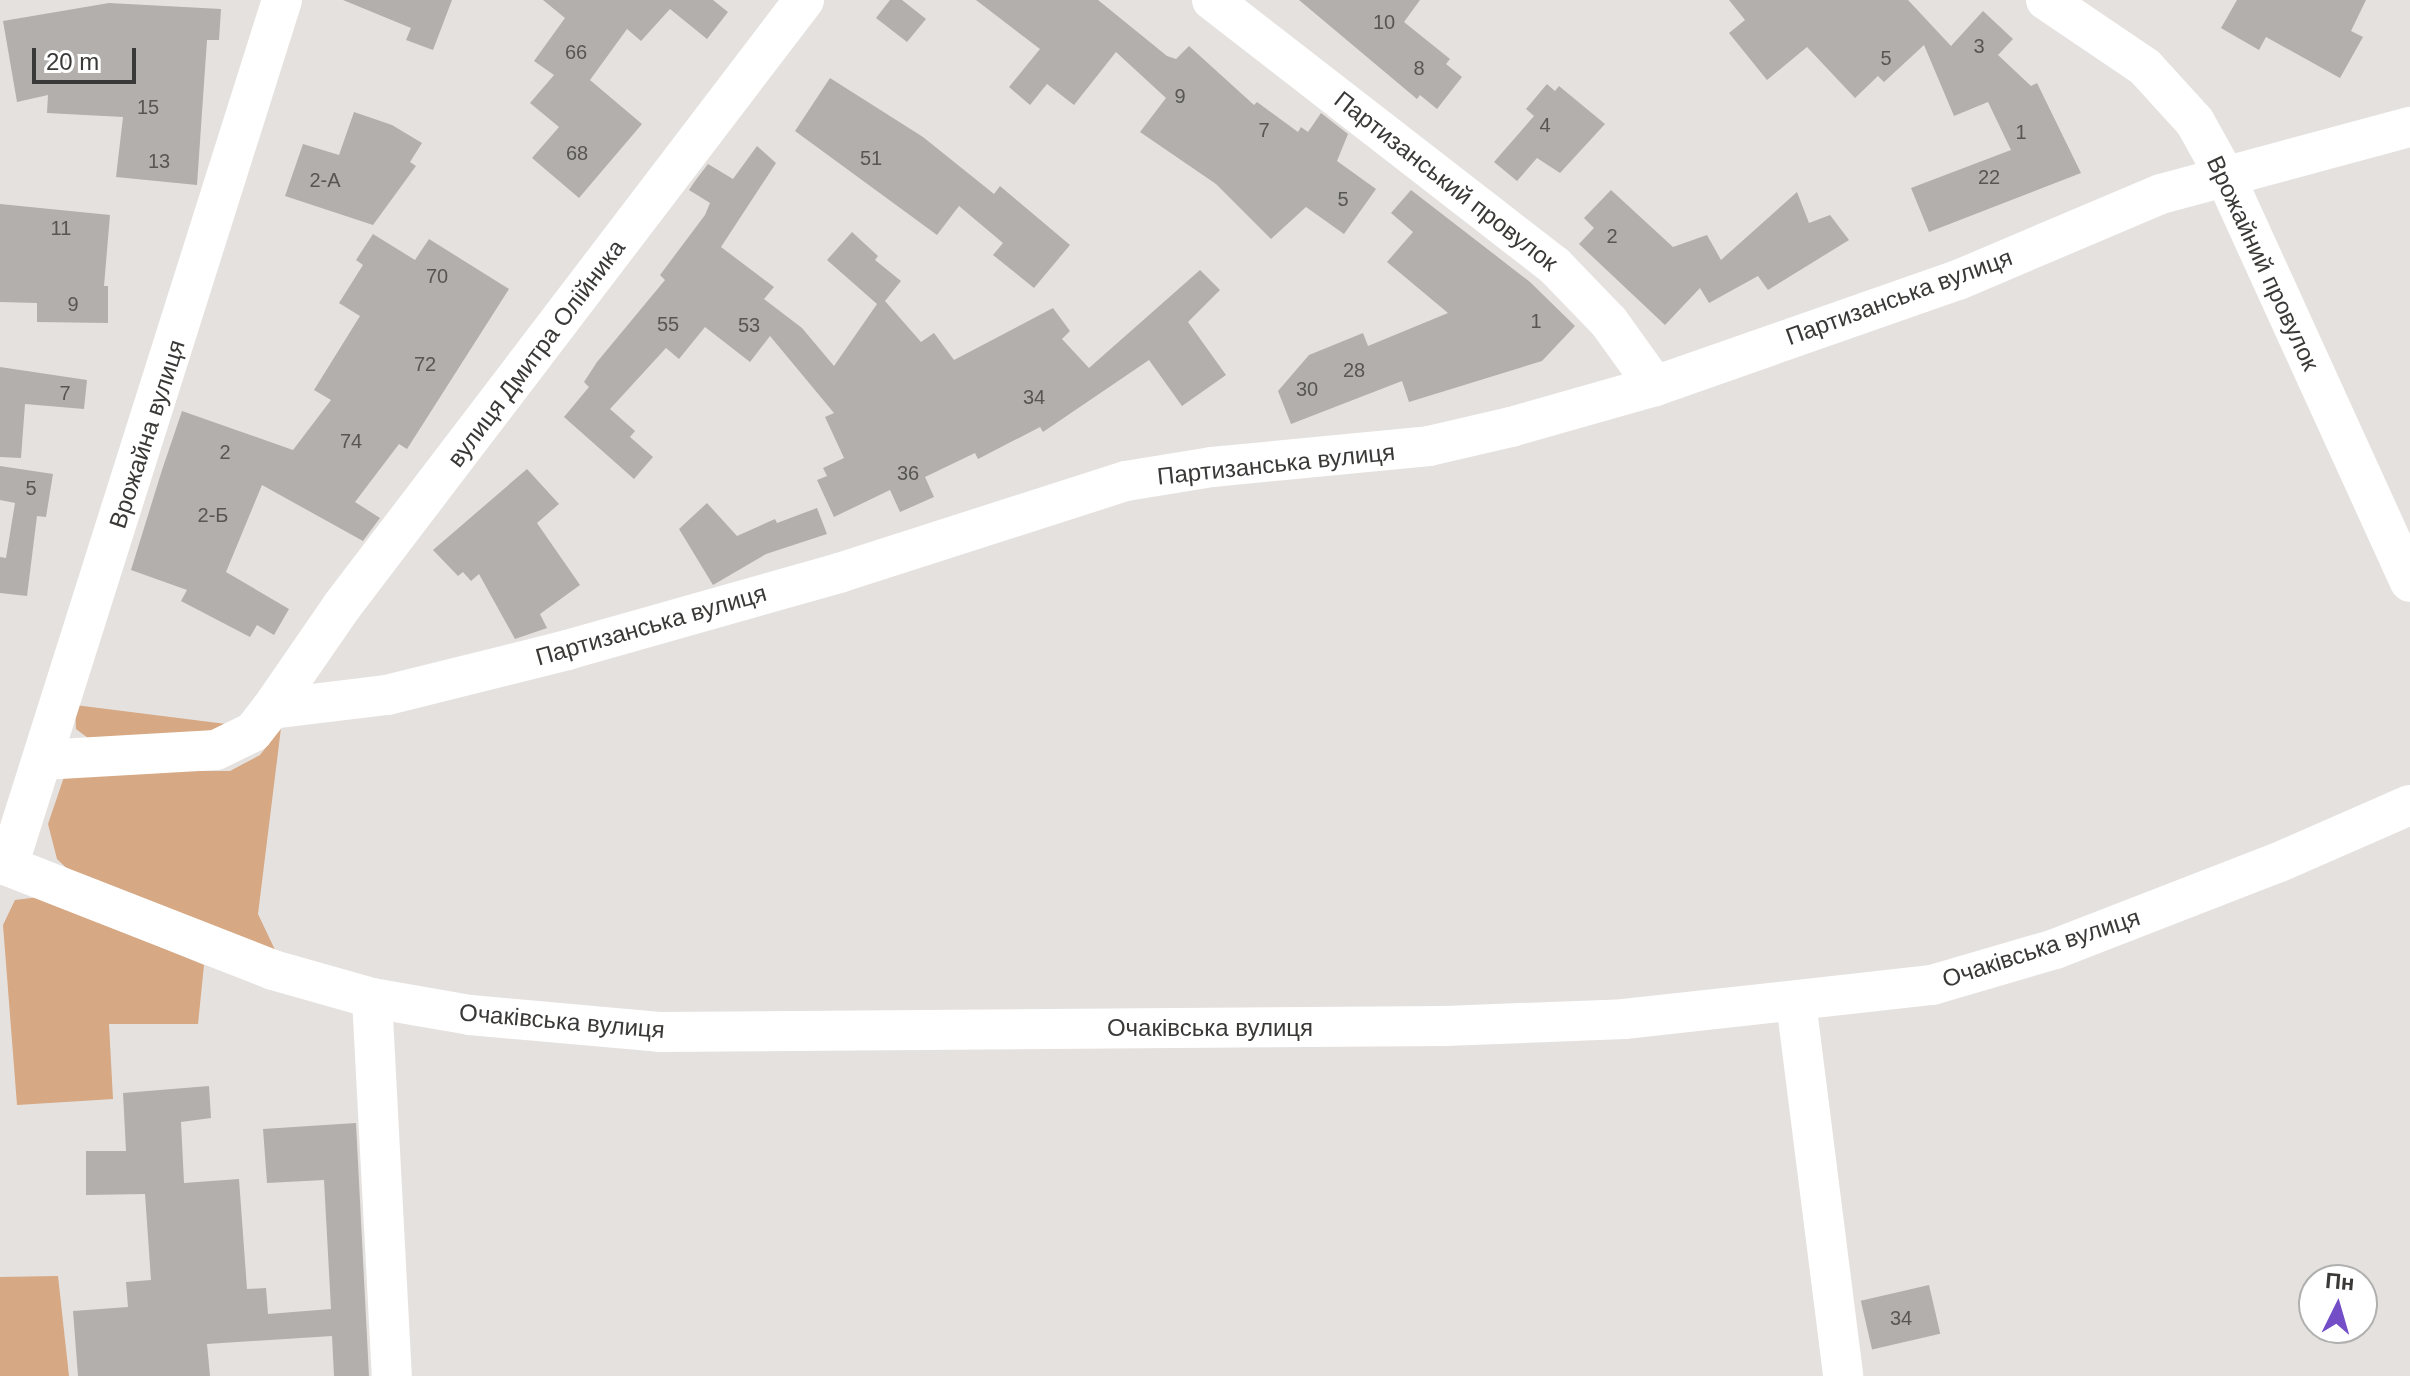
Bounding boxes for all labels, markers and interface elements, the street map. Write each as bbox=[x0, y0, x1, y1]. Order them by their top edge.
house number: 10 bbox=[1373, 10, 1395, 34]
scale bar bbox=[36, 32, 140, 82]
house number: 3 bbox=[1973, 34, 1985, 58]
house number: 66 bbox=[565, 40, 587, 64]
house number: 5 bbox=[1880, 46, 1892, 70]
text: 20 m bbox=[46, 48, 99, 75]
house number: 8 bbox=[1413, 56, 1425, 80]
house number: 9 bbox=[1174, 84, 1186, 108]
street label: Партизанський провулок bbox=[1329, 85, 1563, 277]
house number: 15 bbox=[137, 95, 159, 119]
house number: 4 bbox=[1539, 113, 1551, 137]
house number: 7 bbox=[1258, 118, 1270, 142]
house number: 1 bbox=[2015, 120, 2027, 144]
house number: 68 bbox=[566, 141, 588, 165]
house number: 51 bbox=[860, 146, 882, 170]
house number: 13 bbox=[148, 149, 170, 173]
street label: Врожайний провулок bbox=[2201, 151, 2325, 375]
house number: 22 bbox=[1978, 165, 2000, 189]
house number: 2-А bbox=[309, 168, 341, 192]
house number: 5 bbox=[1337, 187, 1349, 211]
house number: 11 bbox=[51, 216, 71, 240]
house number: 2 bbox=[1606, 224, 1618, 248]
street label: вулиця Дмитра Олійника bbox=[441, 234, 631, 472]
street label: Партизанська вулиця bbox=[1782, 243, 2016, 351]
house number: 70 bbox=[426, 264, 448, 288]
house number: 9 bbox=[67, 292, 79, 316]
house number: 1 bbox=[1530, 309, 1542, 333]
house number: 55 bbox=[657, 312, 679, 336]
house number: 53 bbox=[738, 313, 760, 337]
street label: Врожайна вулиця bbox=[103, 336, 191, 532]
house number: 72 bbox=[414, 352, 436, 376]
house number: 28 bbox=[1343, 358, 1365, 382]
house number: 30 bbox=[1296, 377, 1318, 401]
house number: 7 bbox=[59, 381, 71, 405]
house number: 34 bbox=[1023, 385, 1045, 409]
house number: 74 bbox=[340, 429, 362, 453]
street label: Партизанська вулиця bbox=[1156, 437, 1396, 491]
house number: 2 bbox=[219, 440, 231, 464]
house number: 36 bbox=[897, 461, 919, 485]
house number: 5 bbox=[25, 476, 37, 500]
house number: 2-Б bbox=[198, 503, 228, 527]
street label: Партизанська вулиця bbox=[532, 578, 770, 672]
street label: Очаківська вулиця bbox=[1938, 902, 2144, 994]
street label: Очаківська вулиця bbox=[458, 998, 666, 1044]
street label: Очаківська вулиця bbox=[1107, 1014, 1313, 1042]
north arrow bbox=[2298, 1264, 2378, 1344]
text: Пн bbox=[2324, 1268, 2356, 1295]
house number: 34 bbox=[1890, 1306, 1912, 1330]

